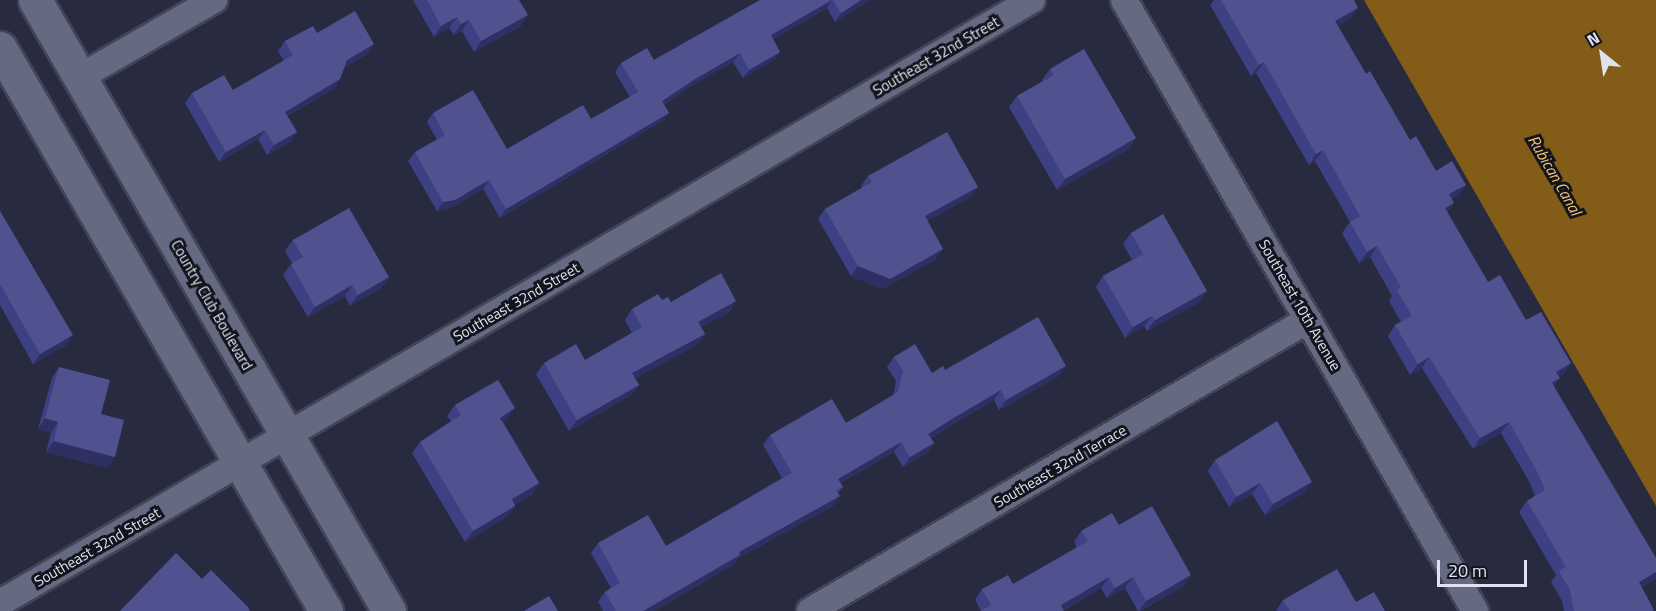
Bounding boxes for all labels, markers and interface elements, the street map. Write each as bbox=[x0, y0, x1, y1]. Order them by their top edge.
street label: Southeast 32nd Street bbox=[870, 13, 1002, 99]
north arrow bbox=[1572, 24, 1632, 84]
text: N bbox=[1582, 25, 1604, 52]
water label: Rubican Canal bbox=[1524, 131, 1586, 219]
street label: Southeast 10th Avenue bbox=[1255, 236, 1345, 374]
street label: Country Club Boulevard bbox=[167, 237, 257, 373]
street label: Southeast 32nd Street bbox=[450, 259, 582, 345]
street label: Southeast 32nd Terrace bbox=[991, 421, 1129, 511]
street label: Southeast 32nd Street bbox=[31, 504, 163, 590]
scale bar bbox=[1440, 548, 1530, 586]
text: 20 m bbox=[1448, 557, 1487, 584]

